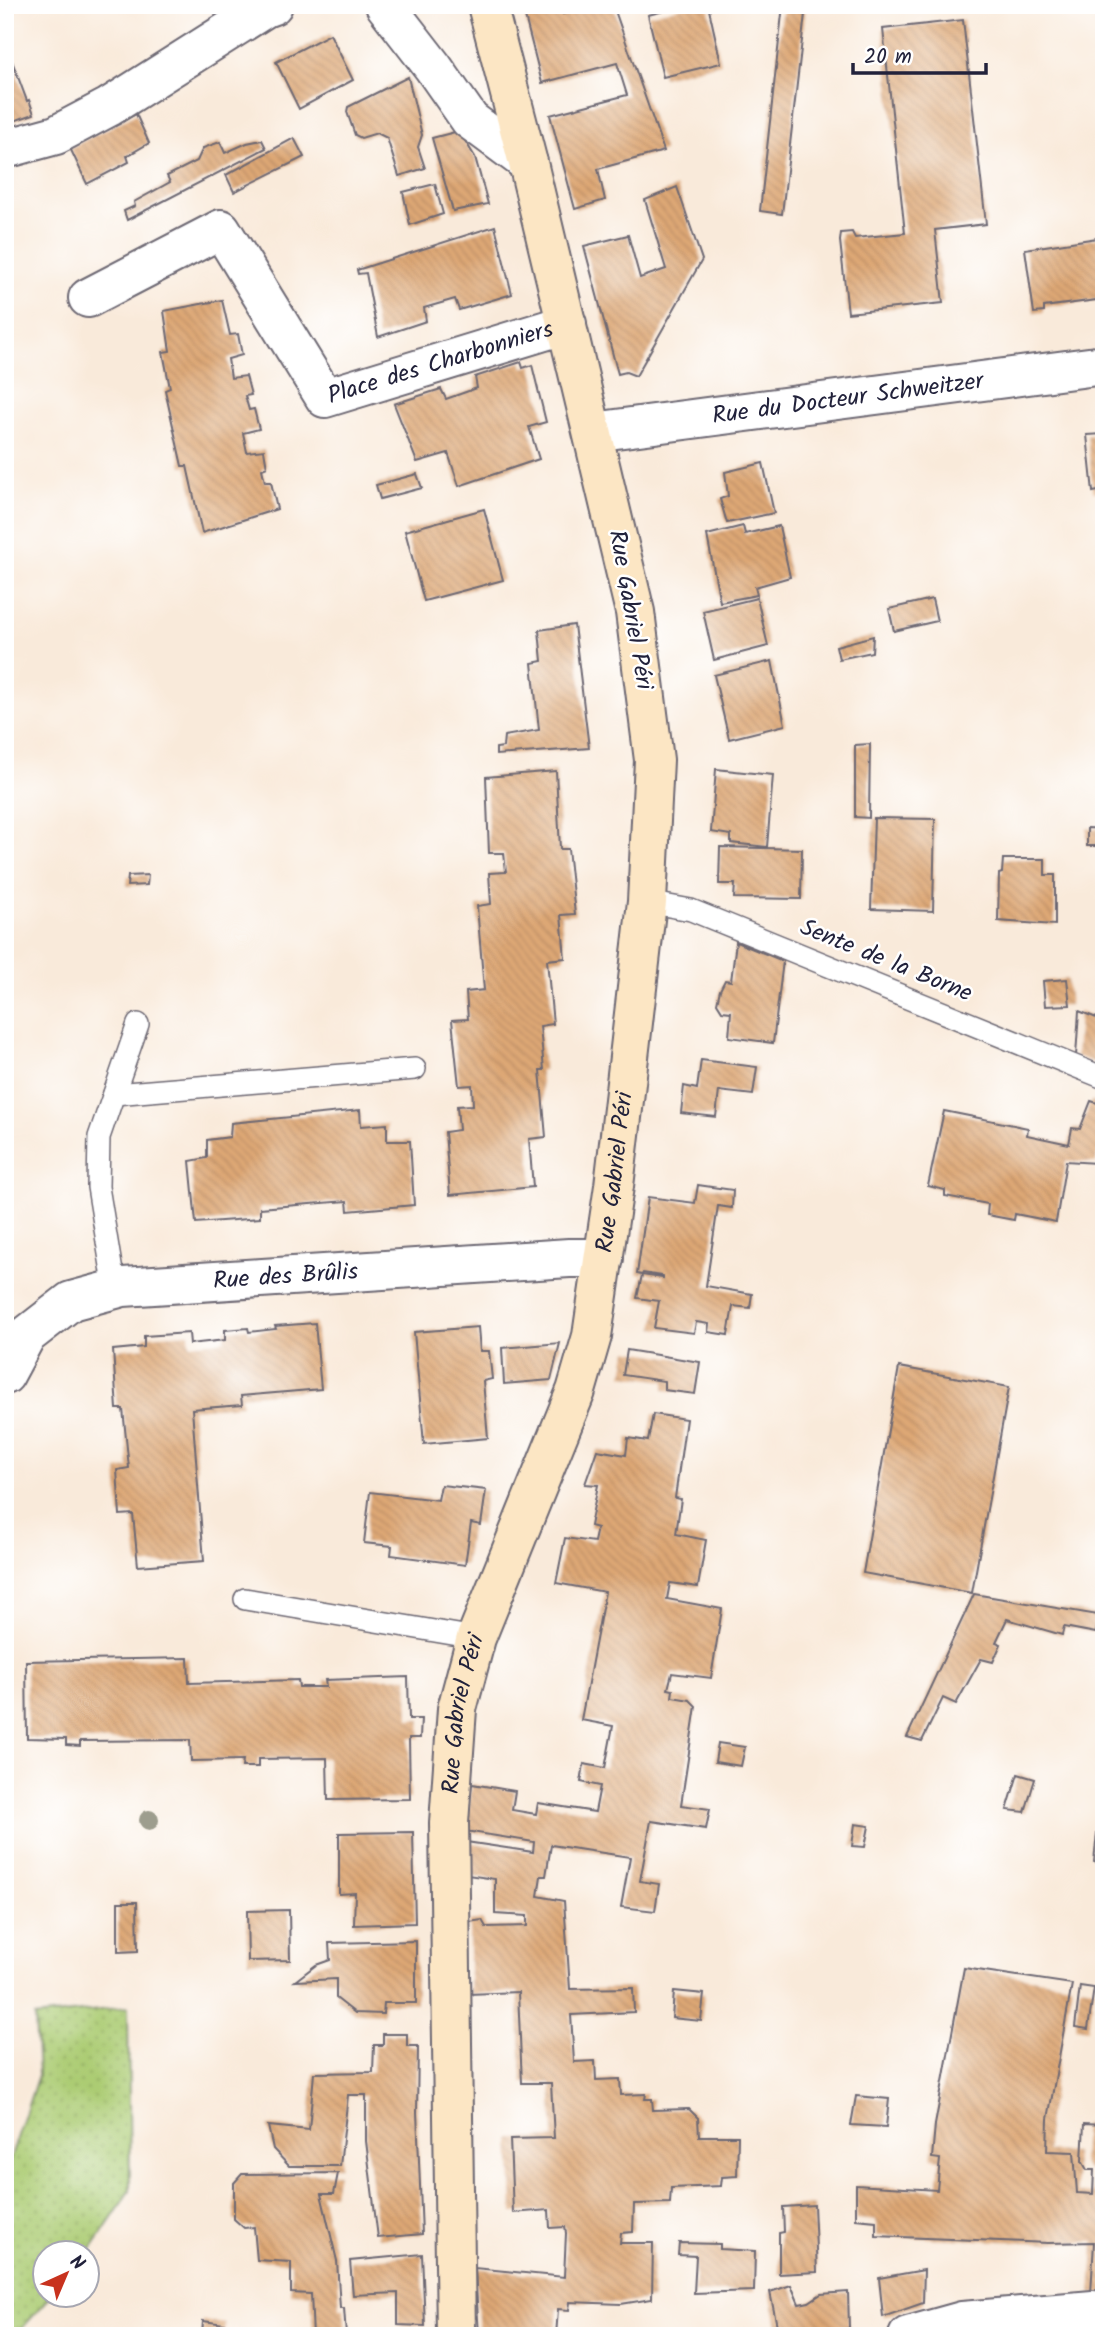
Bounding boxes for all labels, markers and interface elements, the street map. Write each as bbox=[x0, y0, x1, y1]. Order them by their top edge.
scale bar bbox=[853, 32, 986, 76]
text: 20 m bbox=[864, 41, 912, 74]
street label: Place des Charbonniers bbox=[323, 310, 558, 416]
street label: Rue du Docteur Schweitzer bbox=[710, 361, 988, 436]
street label: Rue Gabriel Péri bbox=[597, 527, 663, 694]
street label: Sente de la Borne bbox=[794, 909, 978, 1013]
street label: Rue Gabriel Péri bbox=[585, 1088, 644, 1255]
street label: Rue des Brûlis bbox=[212, 1252, 359, 1301]
street label: Rue Gabriel Péri bbox=[432, 1627, 496, 1795]
north arrow bbox=[32, 2240, 102, 2310]
text: N bbox=[62, 2248, 91, 2278]

